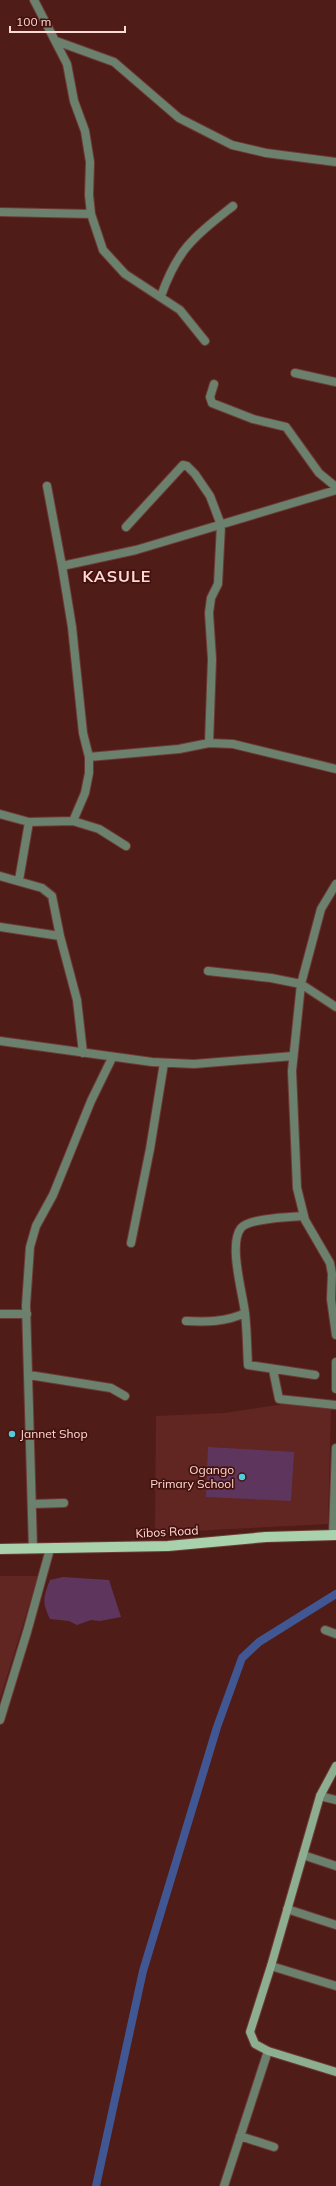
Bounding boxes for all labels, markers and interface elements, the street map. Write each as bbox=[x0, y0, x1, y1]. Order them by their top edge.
scale bar bbox=[10, 8, 125, 34]
text: 100 m bbox=[16, 14, 51, 29]
district label: KASULE bbox=[83, 566, 151, 586]
place label: Jannet Shop bbox=[20, 1426, 88, 1441]
marker: Jannet Shop bbox=[7, 1429, 17, 1439]
place label: Ogango Primary School bbox=[150, 1462, 234, 1491]
marker: Ogango Primary School bbox=[237, 1472, 247, 1482]
street label: Kibos Road bbox=[135, 1522, 199, 1541]

